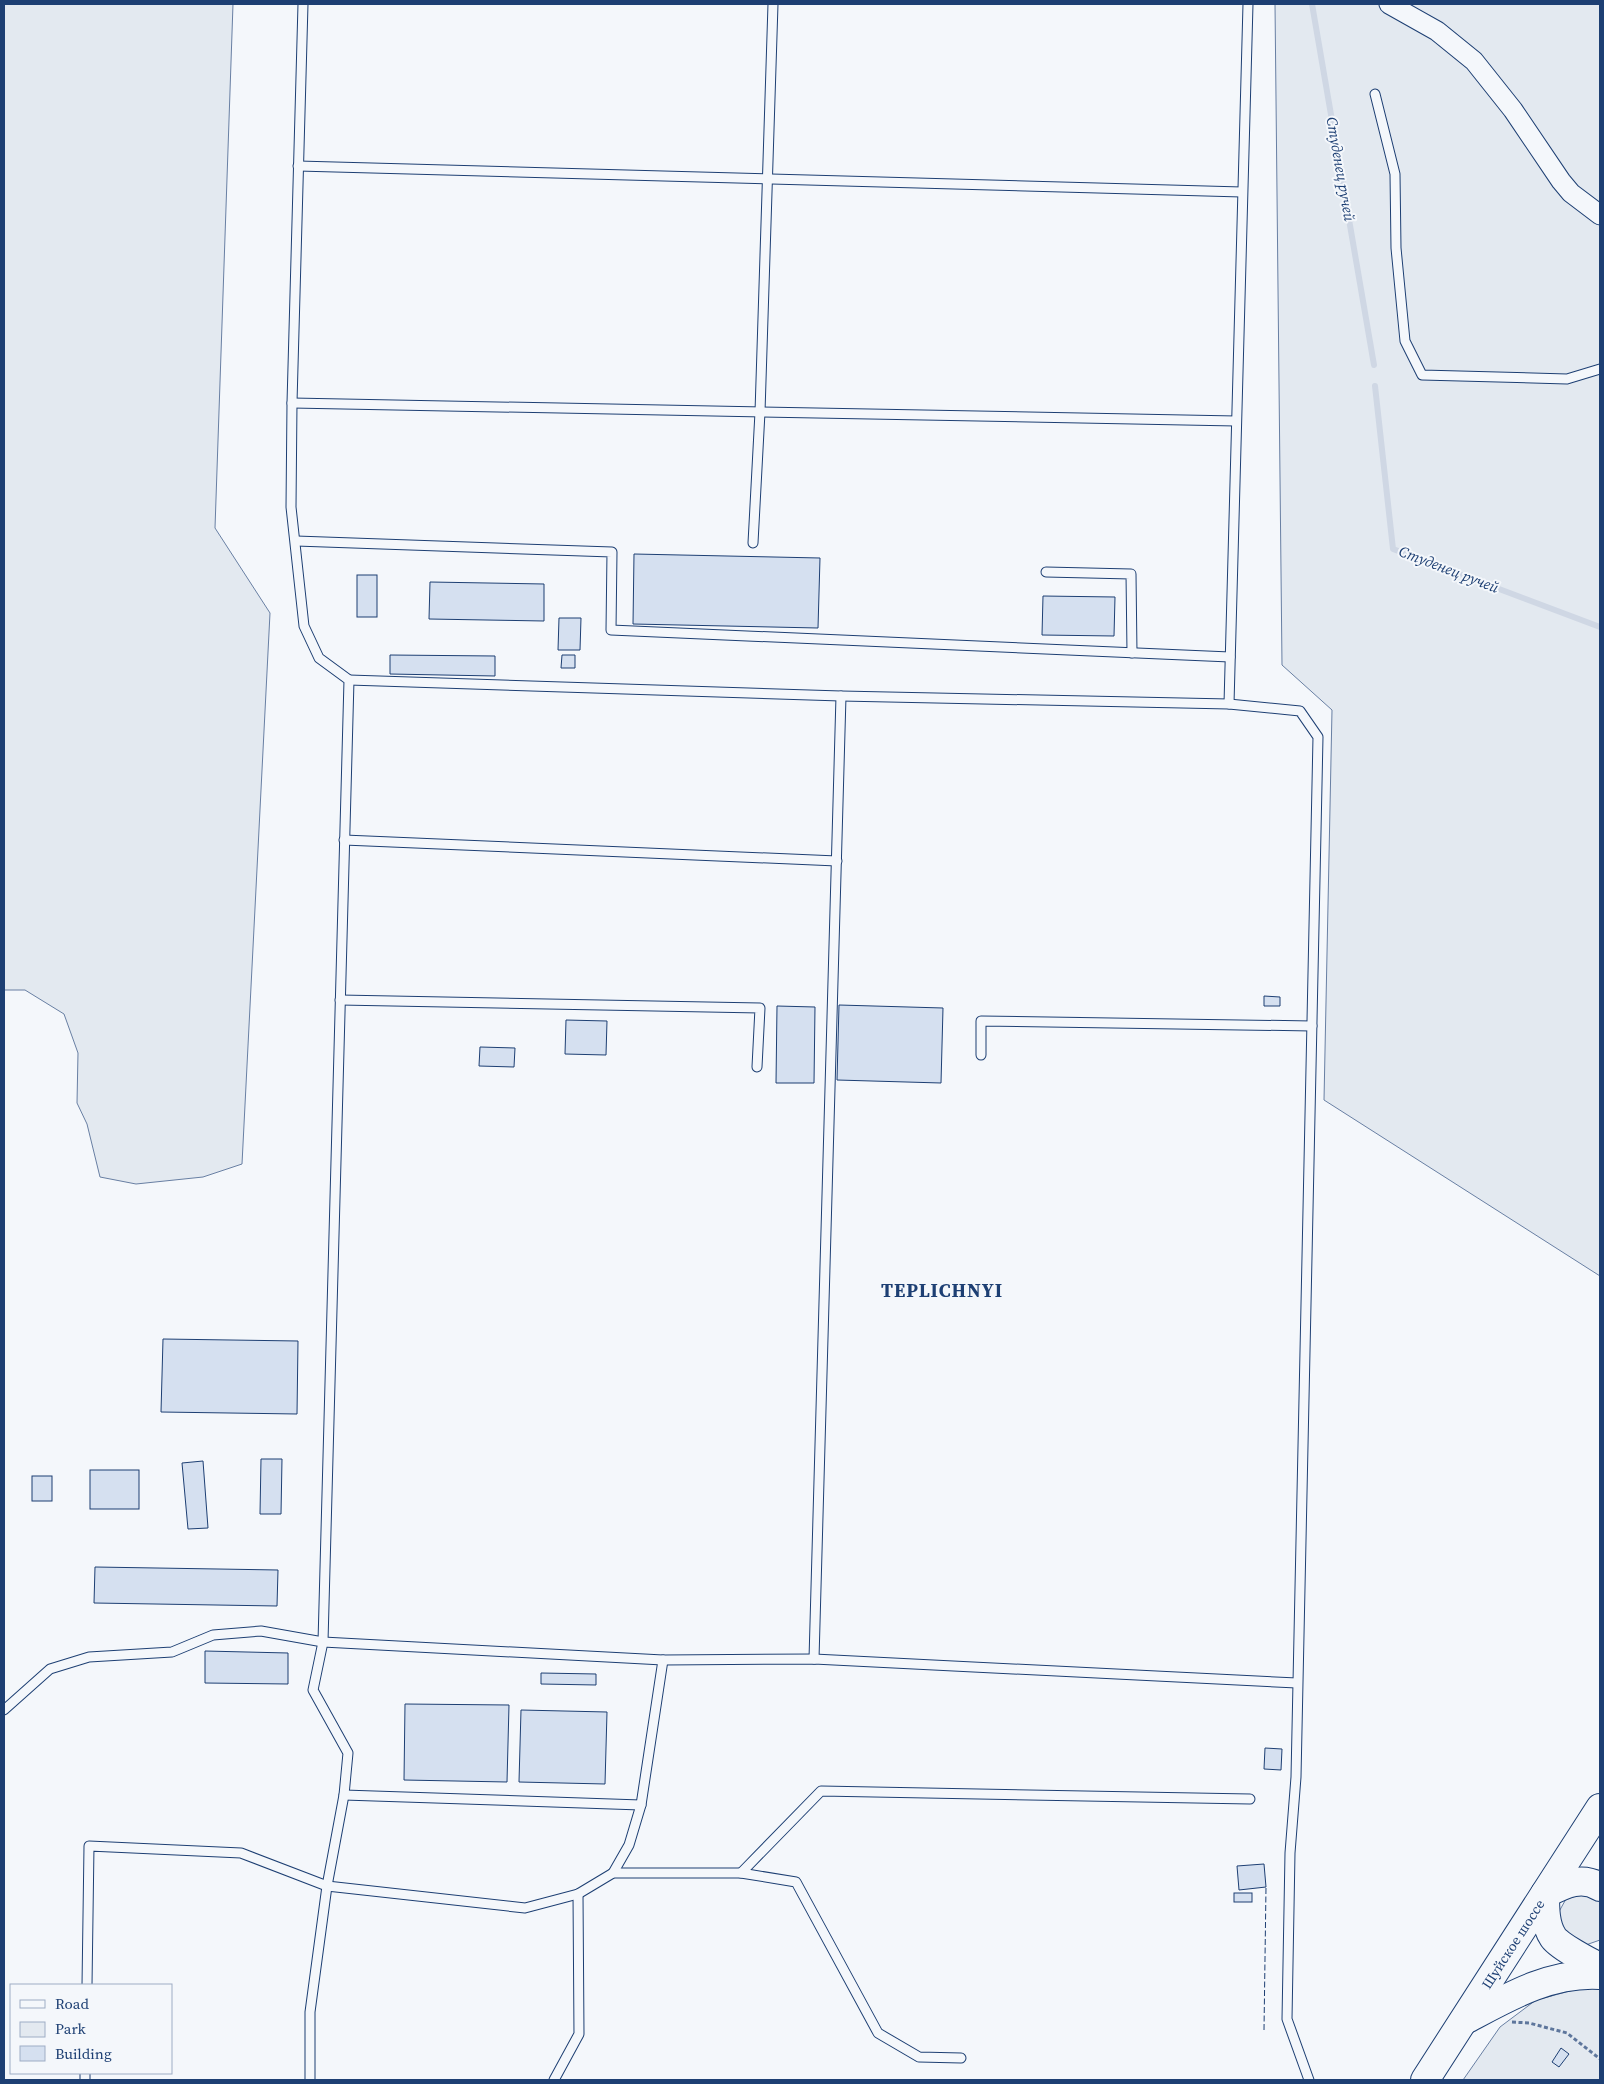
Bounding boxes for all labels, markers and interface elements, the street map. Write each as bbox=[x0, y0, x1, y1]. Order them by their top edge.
water label: Студенец ручей bbox=[1321, 115, 1361, 223]
water label: Студенец ручей bbox=[1396, 540, 1502, 598]
district label: TEPLICHNYI bbox=[881, 1277, 1003, 1303]
street label: Шуйское шоссе bbox=[1477, 1895, 1549, 1993]
legend bbox=[10, 1984, 172, 2074]
text: Road bbox=[55, 1993, 89, 2014]
text: Park bbox=[55, 2018, 87, 2039]
text: Building bbox=[55, 2043, 112, 2064]

